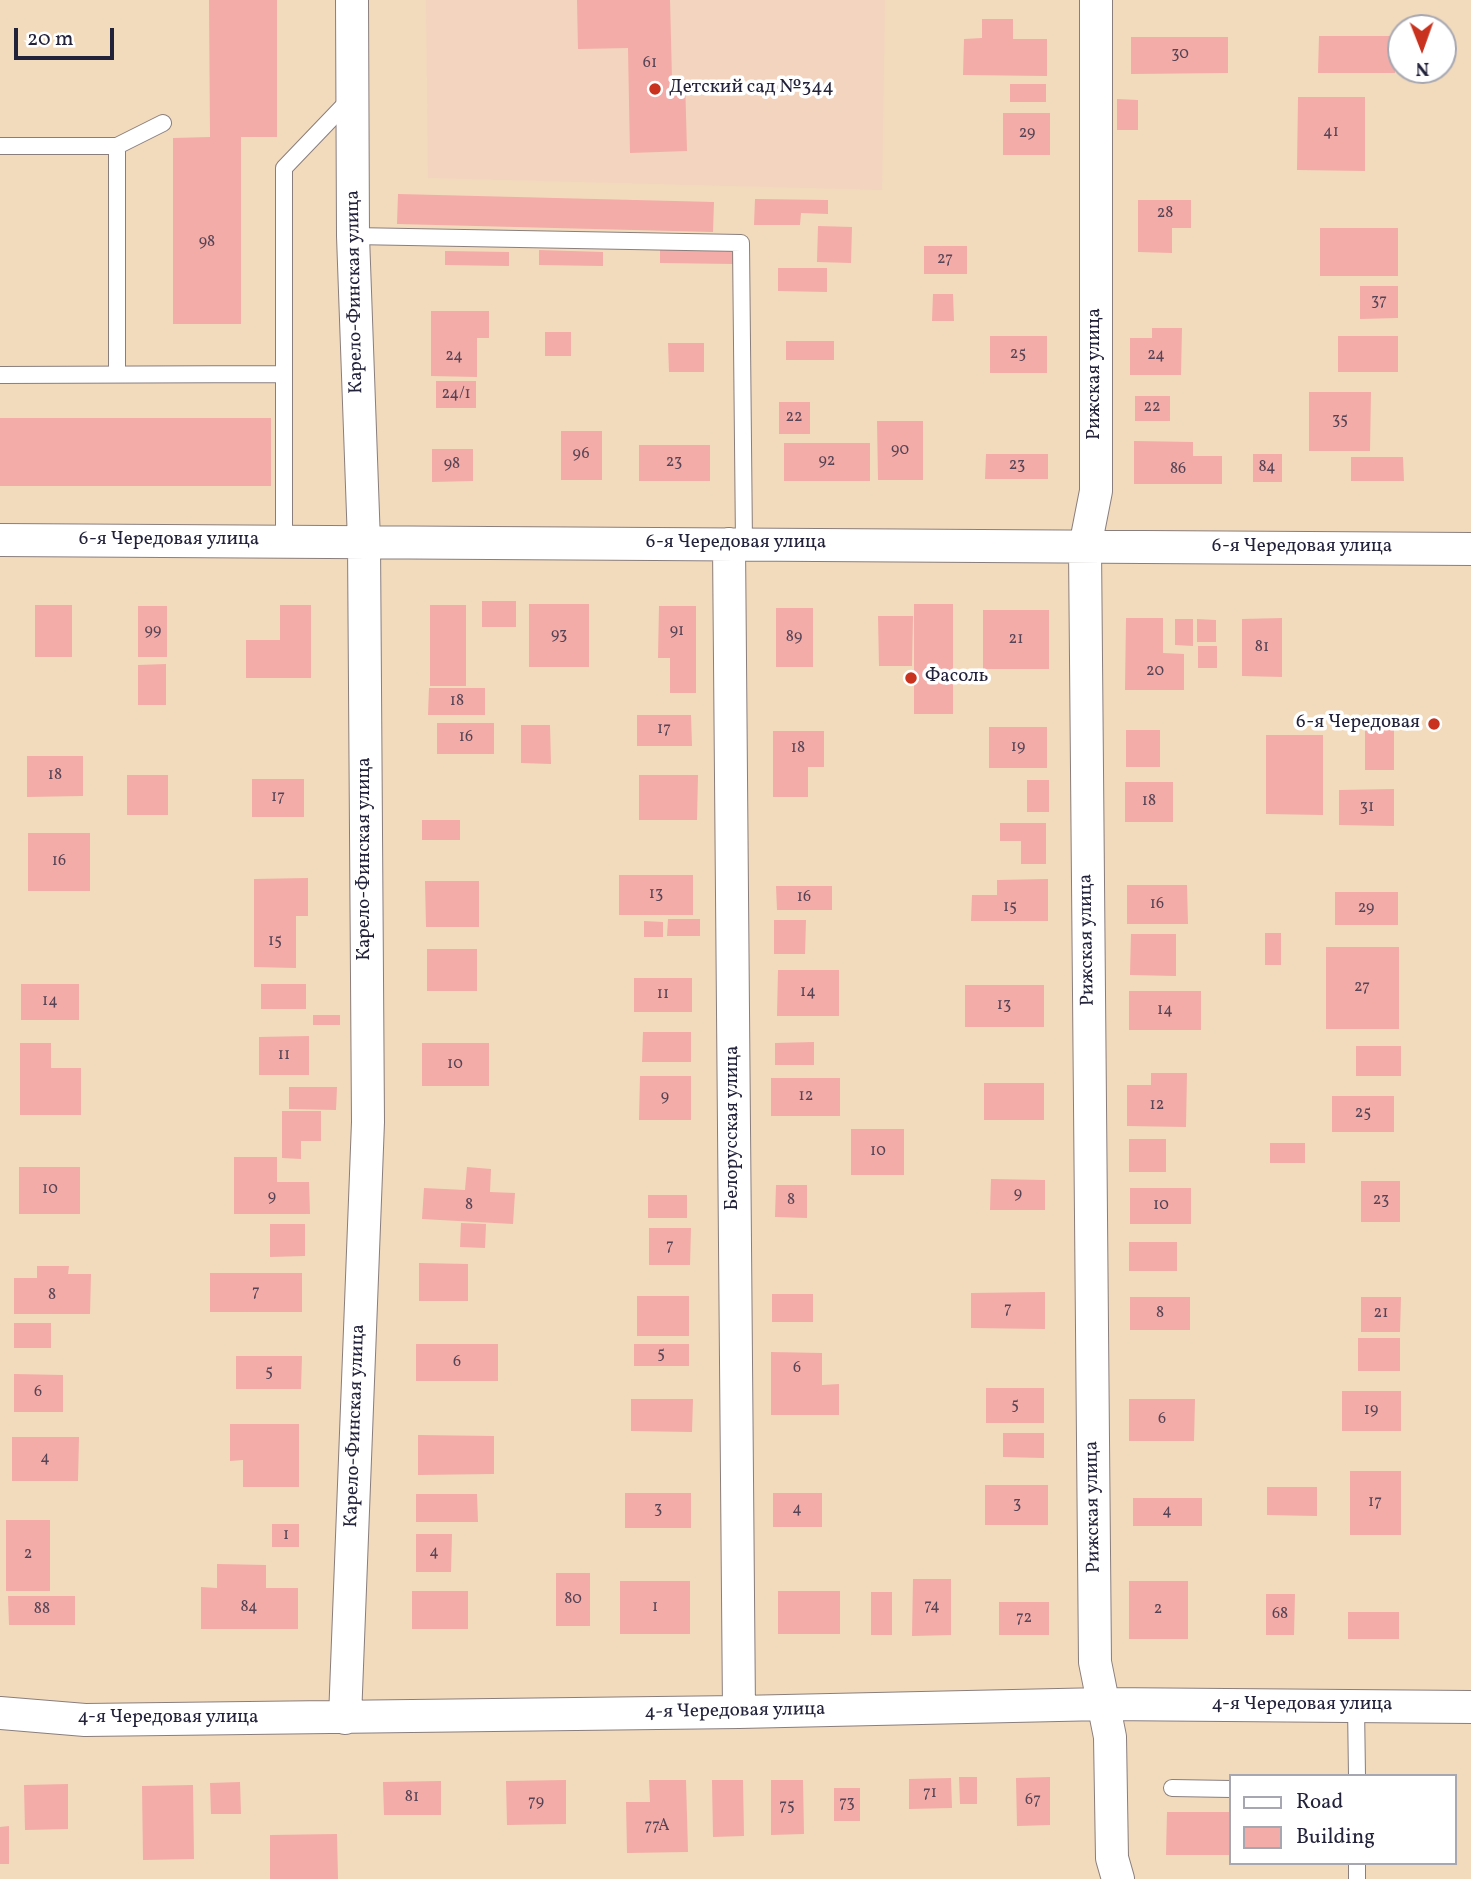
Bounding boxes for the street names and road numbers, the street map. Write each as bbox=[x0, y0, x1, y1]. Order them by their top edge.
street label: Карело-Финская улица bbox=[343, 190, 369, 394]
street label: Рижская улица bbox=[1085, 308, 1107, 440]
street label: 6-я Чередовая улица bbox=[79, 530, 259, 552]
street label: 6-я Чередовая улица bbox=[646, 533, 826, 555]
street label: 6-я Чередовая улица bbox=[1212, 537, 1392, 559]
street label: Карело-Финская улица bbox=[355, 757, 377, 961]
street label: Рижская улица bbox=[1075, 874, 1101, 1006]
street label: Белорусская улица bbox=[723, 1045, 745, 1211]
street label: Карело-Финская улица bbox=[341, 1324, 371, 1528]
street label: Рижская улица bbox=[1081, 1441, 1107, 1573]
street label: 4-я Чередовая улица bbox=[1212, 1695, 1392, 1717]
street label: 4-я Чередовая улица bbox=[644, 1699, 826, 1725]
street label: 4-я Чередовая улица bbox=[78, 1708, 258, 1730]

